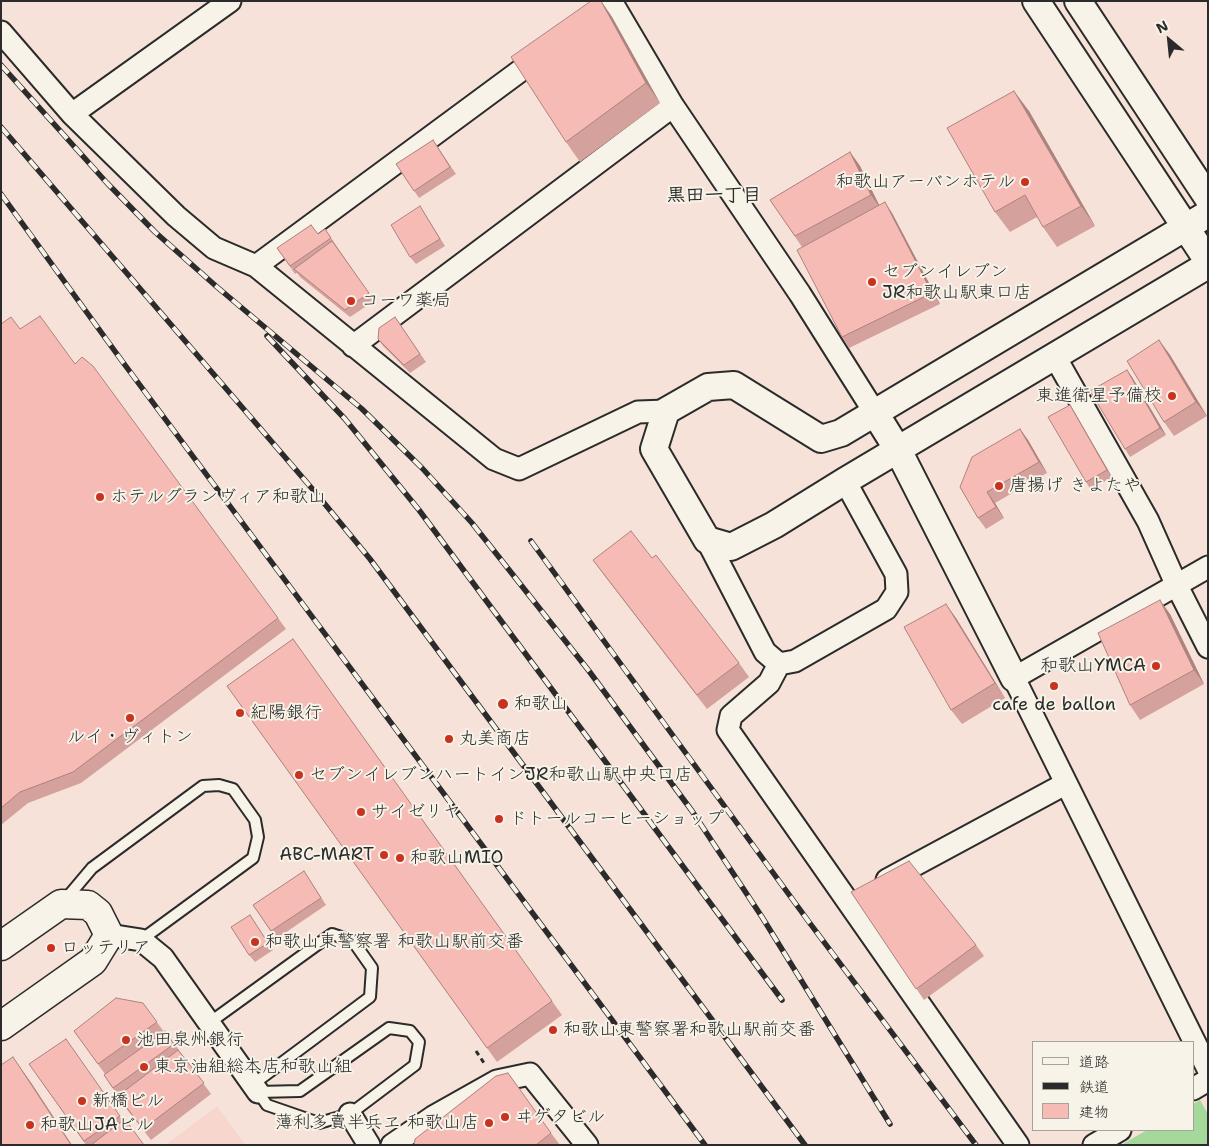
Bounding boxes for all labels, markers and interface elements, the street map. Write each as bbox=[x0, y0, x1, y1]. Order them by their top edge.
north arrow bbox=[1144, 15, 1194, 65]
text: N bbox=[1153, 16, 1171, 37]
place label: 和歌山アーバンホテル bbox=[836, 171, 1015, 193]
marker: 和歌山アーバンホテル bbox=[1019, 176, 1031, 188]
district label: 黒田一丁目 bbox=[667, 185, 761, 207]
place label: セブンイレブン JR和歌山駅東口店 bbox=[882, 261, 1031, 304]
marker: セブンイレブン JR和歌山駅東口店 bbox=[866, 276, 878, 288]
place label: コーワ薬局 bbox=[361, 290, 451, 312]
marker: コーワ薬局 bbox=[345, 295, 357, 307]
place label: 東進衛星予備校 bbox=[1036, 385, 1162, 407]
marker: 東進衛星予備校 bbox=[1166, 390, 1178, 402]
place label: 唐揚げ きよたや bbox=[1009, 475, 1141, 497]
marker: 唐揚げ きよたや bbox=[993, 480, 1005, 492]
place label: ホテルグランヴィア和歌山 bbox=[110, 486, 326, 508]
marker: ホテルグランヴィア和歌山 bbox=[94, 491, 106, 503]
place label: 和歌山YMCA bbox=[1040, 655, 1146, 677]
marker: 和歌山YMCA bbox=[1150, 660, 1162, 672]
marker: cafe de ballon bbox=[1048, 680, 1060, 692]
place label: 和歌山 bbox=[514, 693, 568, 715]
place label: cafe de ballon bbox=[992, 694, 1116, 716]
marker: 和歌山 bbox=[496, 697, 510, 711]
place label: 紀陽銀行 bbox=[250, 702, 322, 724]
marker: 紀陽銀行 bbox=[234, 707, 246, 719]
marker: ルイ・ヴィトン bbox=[124, 712, 136, 724]
place label: ルイ・ヴィトン bbox=[67, 726, 193, 748]
place label: 丸美商店 bbox=[459, 728, 531, 750]
marker: 丸美商店 bbox=[443, 733, 455, 745]
place label: セブンイレブンハートインJR和歌山駅中央口店 bbox=[309, 764, 692, 786]
marker: セブンイレブンハートインJR和歌山駅中央口店 bbox=[293, 769, 305, 781]
place label: サイゼリヤ bbox=[371, 801, 461, 823]
marker: サイゼリヤ bbox=[355, 806, 367, 818]
place label: ドトールコーヒーショップ bbox=[509, 808, 724, 830]
marker: ドトールコーヒーショップ bbox=[493, 813, 505, 825]
place label: ABC-MART bbox=[279, 844, 374, 866]
place label: 和歌山MIO bbox=[410, 847, 503, 869]
marker: ABC-MART bbox=[378, 849, 390, 861]
marker: 和歌山MIO bbox=[394, 852, 406, 864]
place label: 和歌山東警察署 和歌山駅前交番 bbox=[265, 931, 523, 953]
marker: 和歌山東警察署 和歌山駅前交番 bbox=[249, 936, 261, 948]
place label: ロッテリア bbox=[61, 937, 151, 959]
marker: ロッテリア bbox=[45, 942, 57, 954]
place label: 和歌山東警察署和歌山駅前交番 bbox=[563, 1019, 815, 1041]
marker: 和歌山東警察署和歌山駅前交番 bbox=[547, 1024, 559, 1036]
place label: 池田泉州銀行 bbox=[136, 1029, 244, 1051]
marker: 池田泉州銀行 bbox=[120, 1034, 132, 1046]
legend bbox=[1032, 1041, 1194, 1131]
text: 道路 bbox=[1079, 1052, 1109, 1072]
place label: 東京油組総本店和歌山組 bbox=[154, 1056, 352, 1078]
marker: 東京油組総本店和歌山組 bbox=[138, 1061, 150, 1073]
text: 鉄道 bbox=[1079, 1077, 1109, 1097]
place label: 新橋ビル bbox=[92, 1090, 164, 1112]
marker: 新橋ビル bbox=[76, 1095, 88, 1107]
text: 建物 bbox=[1079, 1102, 1109, 1122]
place label: ヰゲタビル bbox=[515, 1106, 605, 1128]
marker: ヰゲタビル bbox=[499, 1111, 511, 1123]
place label: 薄利多賣半兵ヱ 和歌山店 bbox=[275, 1112, 479, 1134]
place label: 和歌山JAビル bbox=[40, 1114, 154, 1136]
marker: 薄利多賣半兵ヱ 和歌山店 bbox=[483, 1117, 495, 1129]
marker: 和歌山JAビル bbox=[24, 1119, 36, 1131]

